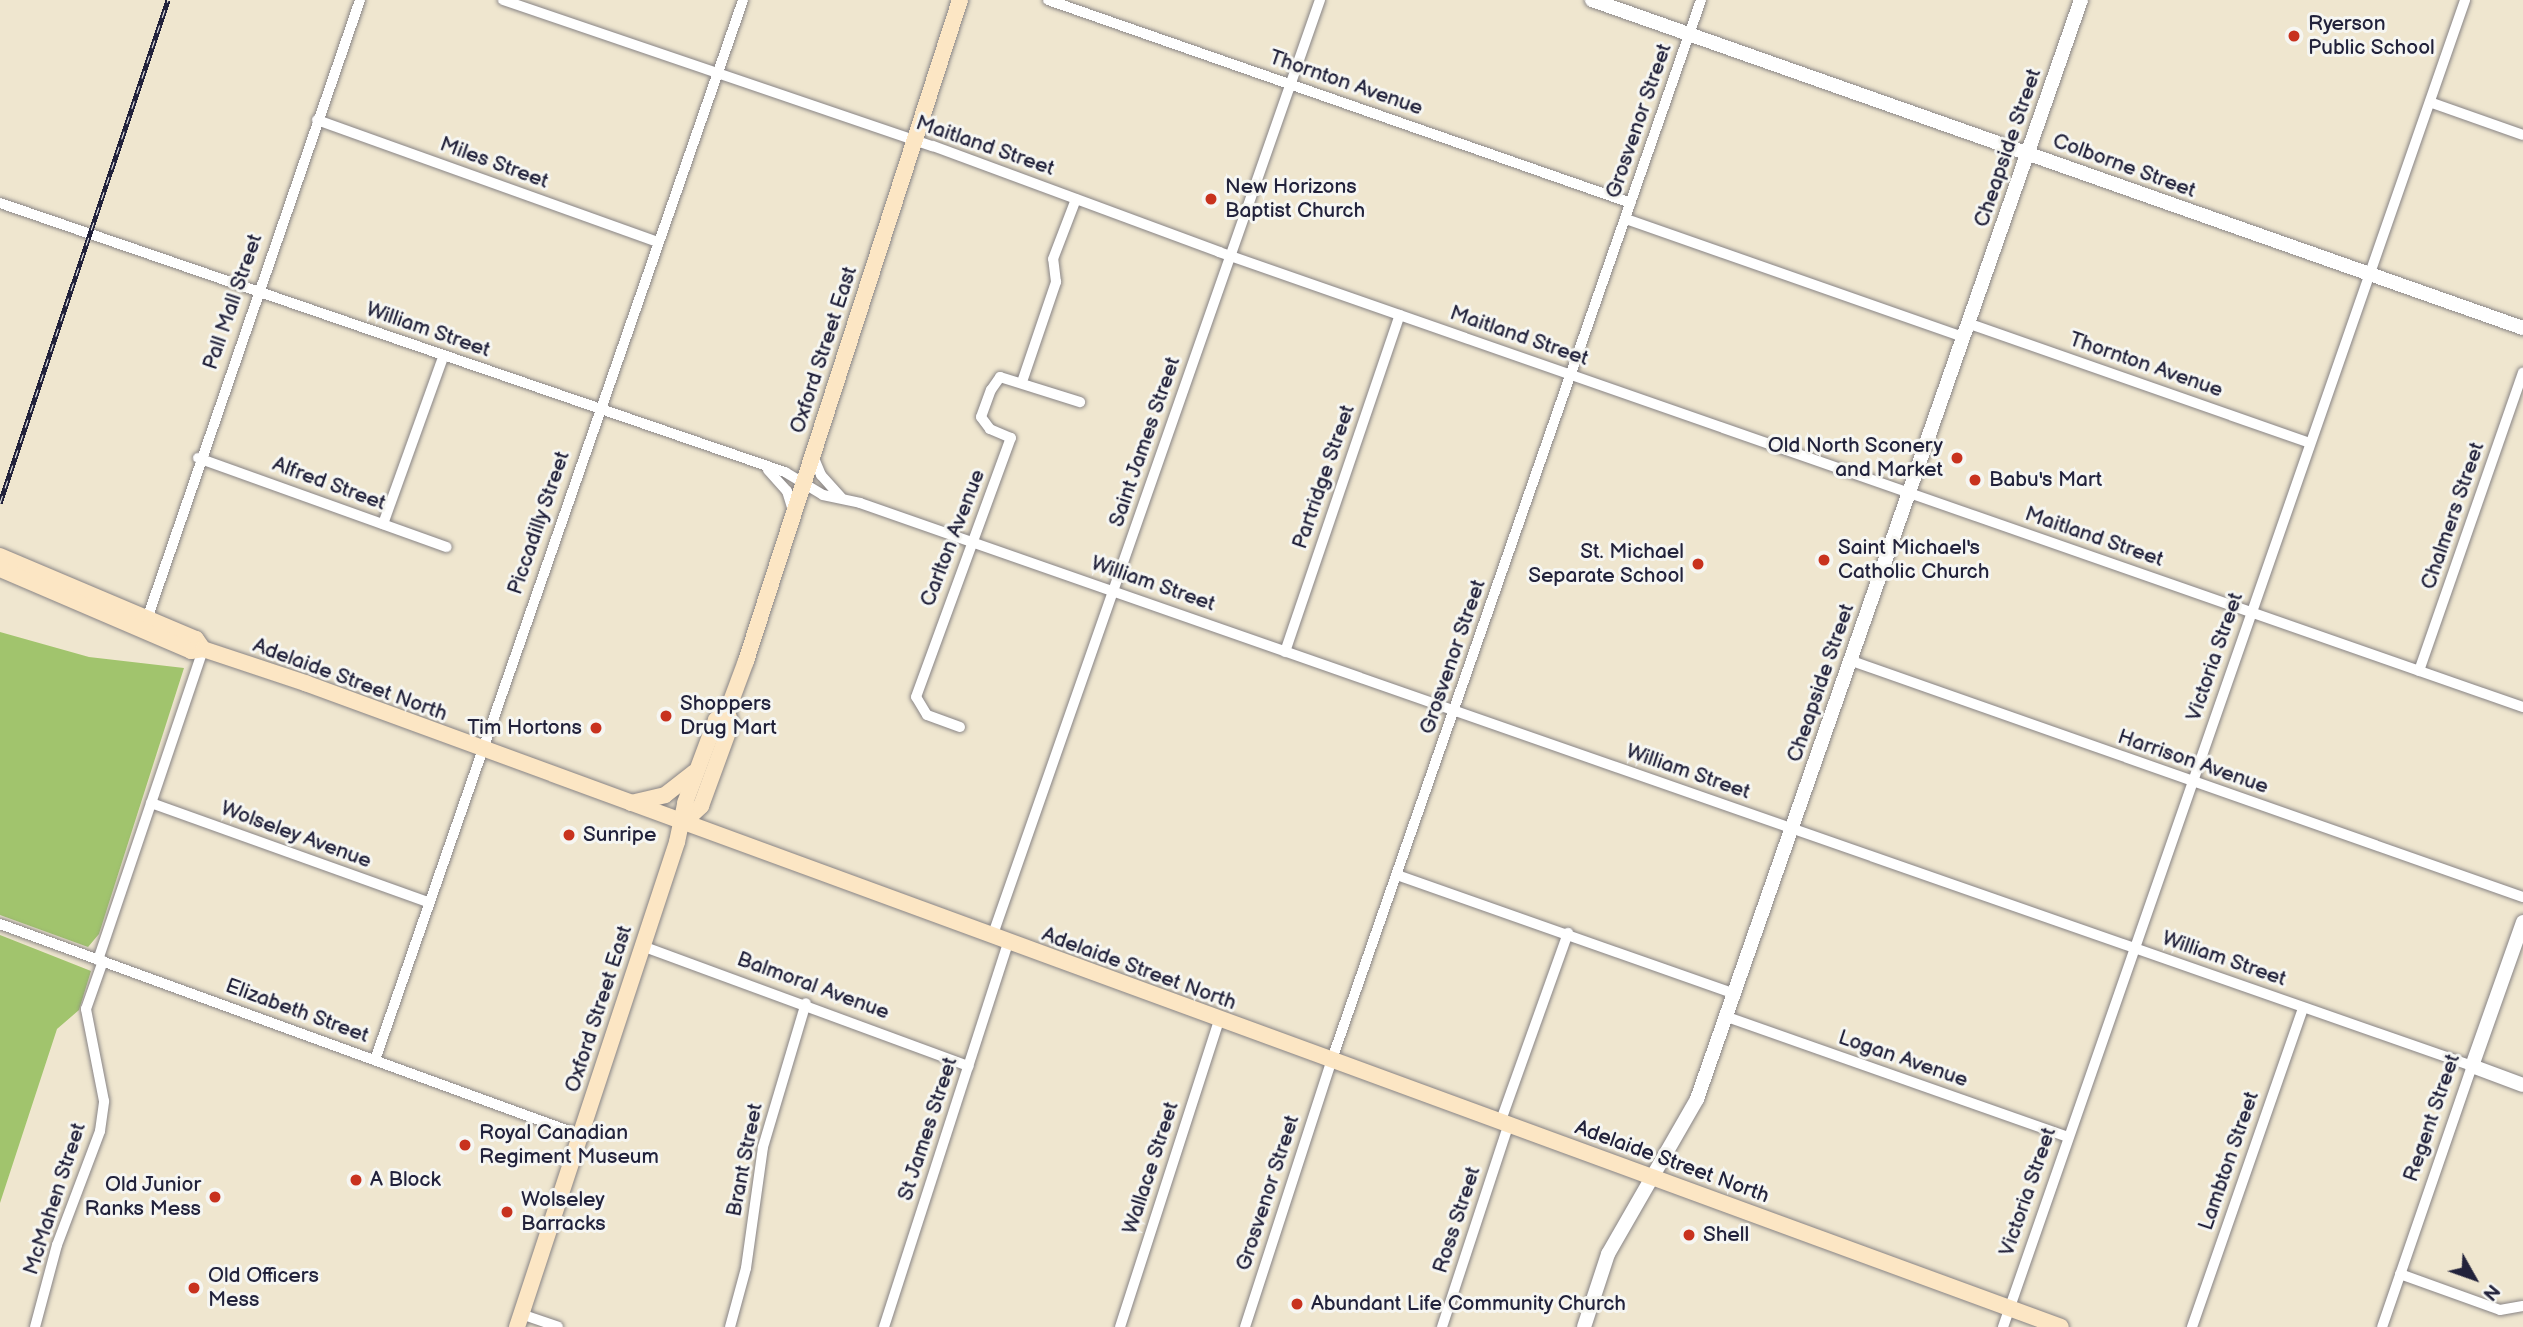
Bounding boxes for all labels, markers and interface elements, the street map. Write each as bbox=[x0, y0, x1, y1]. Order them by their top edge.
place label: Ryerson Public School bbox=[2308, 11, 2435, 61]
marker: Ryerson Public School bbox=[2286, 28, 2302, 44]
street label: Grosvenor Street bbox=[1601, 40, 1677, 202]
street label: Thornton Avenue bbox=[1266, 45, 1426, 121]
street label: Cheapside Street bbox=[1969, 65, 2047, 231]
street label: Maitland Street bbox=[912, 110, 1058, 182]
street label: Colborne Street bbox=[2049, 128, 2199, 204]
street label: Miles Street bbox=[436, 132, 552, 194]
place label: New Horizons Baptist Church bbox=[1225, 174, 1365, 224]
marker: New Horizons Baptist Church bbox=[1203, 191, 1219, 207]
street label: Pall Mall Street bbox=[198, 231, 268, 373]
street label: Oxford Street East bbox=[785, 263, 863, 437]
street label: William Street bbox=[362, 297, 494, 363]
street label: Maitland Street bbox=[1446, 300, 1592, 372]
street label: Thornton Avenue bbox=[2066, 327, 2226, 403]
street label: Saint James Street bbox=[1104, 353, 1186, 531]
street label: Partridge Street bbox=[1288, 402, 1360, 552]
place label: Old North Sconery and Market bbox=[1767, 433, 1943, 483]
street label: Chalmers Street bbox=[2416, 439, 2490, 593]
street label: Piccadilly Street bbox=[502, 447, 576, 599]
marker: Old North Sconery and Market bbox=[1949, 450, 1965, 466]
street label: Alfred Street bbox=[269, 452, 389, 516]
street label: Carlton Avenue bbox=[915, 466, 991, 610]
place label: Babu's Mart bbox=[1989, 467, 2102, 493]
marker: Babu's Mart bbox=[1967, 472, 1983, 488]
street label: Maitland Street bbox=[2021, 501, 2167, 573]
place label: Saint Michael's Catholic Church bbox=[1838, 535, 1989, 585]
place label: St. Michael Separate School bbox=[1528, 539, 1684, 589]
street label: William Street bbox=[1087, 551, 1219, 617]
marker: Saint Michael's Catholic Church bbox=[1816, 552, 1832, 568]
marker: St. Michael Separate School bbox=[1690, 556, 1706, 572]
street label: Grosvenor Street bbox=[1415, 576, 1491, 738]
street label: Victoria Street bbox=[2181, 589, 2249, 725]
street label: Cheapside Street bbox=[1782, 600, 1860, 766]
street label: Adelaide Street North bbox=[249, 633, 451, 727]
place label: Shoppers Drug Mart bbox=[680, 691, 777, 741]
marker: Shoppers Drug Mart bbox=[658, 708, 674, 724]
place label: Tim Hortons bbox=[467, 715, 582, 741]
marker: Tim Hortons bbox=[588, 720, 604, 736]
street label: Harrison Avenue bbox=[2114, 724, 2272, 800]
street label: William Street bbox=[1622, 739, 1754, 805]
street label: Wolseley Avenue bbox=[217, 796, 375, 874]
place label: Sunripe bbox=[583, 822, 656, 848]
marker: Sunripe bbox=[561, 827, 577, 843]
street label: Oxford Street East bbox=[560, 922, 638, 1096]
street label: Adelaide Street North bbox=[1038, 922, 1240, 1016]
street label: William Street bbox=[2158, 926, 2290, 992]
street label: Balmoral Avenue bbox=[733, 947, 893, 1025]
street label: Elizabeth Street bbox=[222, 973, 372, 1049]
street label: Logan Avenue bbox=[1835, 1025, 1971, 1093]
street label: Regent Street bbox=[2398, 1051, 2466, 1185]
street label: St James Street bbox=[893, 1053, 963, 1205]
street label: Lambton Street bbox=[2193, 1088, 2265, 1234]
street label: Wallace Street bbox=[1118, 1099, 1184, 1237]
street label: Brant Street bbox=[722, 1101, 768, 1219]
street label: Grosvenor Street bbox=[1231, 1112, 1305, 1274]
street label: Adelaide Street North bbox=[1571, 1115, 1773, 1209]
street label: McMahen Street bbox=[19, 1120, 91, 1278]
place label: Royal Canadian Regiment Museum bbox=[479, 1120, 659, 1170]
street label: Victoria Street bbox=[1994, 1124, 2062, 1260]
marker: Royal Canadian Regiment Museum bbox=[457, 1137, 473, 1153]
street label: Ross Street bbox=[1428, 1163, 1486, 1277]
place label: A Block bbox=[370, 1167, 441, 1193]
place label: Old Junior Ranks Mess bbox=[85, 1172, 201, 1222]
marker: A Block bbox=[348, 1172, 364, 1188]
place label: Wolseley Barracks bbox=[521, 1187, 606, 1237]
marker: Old Junior Ranks Mess bbox=[207, 1189, 223, 1205]
marker: Wolseley Barracks bbox=[499, 1204, 515, 1220]
place label: Shell bbox=[1703, 1222, 1749, 1248]
marker: Shell bbox=[1681, 1227, 1697, 1243]
north arrow bbox=[2439, 1243, 2509, 1313]
place label: Old Officers Mess bbox=[208, 1263, 319, 1313]
text: N bbox=[2477, 1279, 2504, 1305]
marker: Old Officers Mess bbox=[186, 1280, 202, 1296]
place label: Abundant Life Community Church bbox=[1311, 1291, 1627, 1317]
marker: Abundant Life Community Church bbox=[1289, 1296, 1305, 1312]

